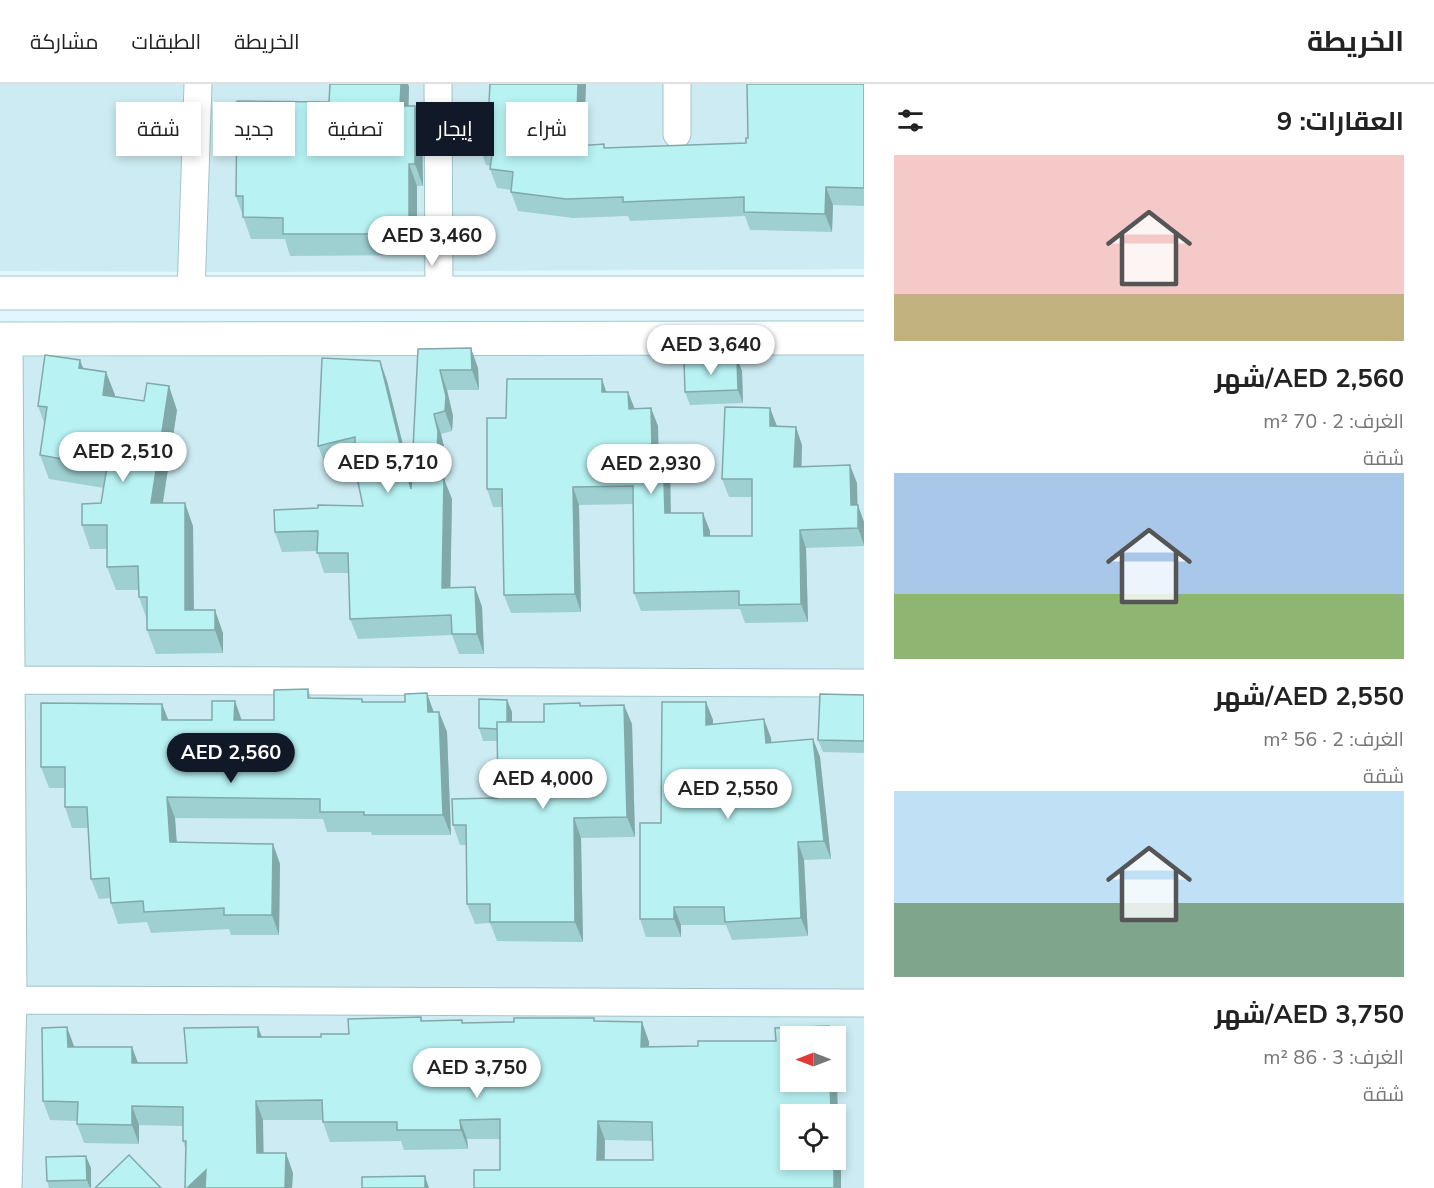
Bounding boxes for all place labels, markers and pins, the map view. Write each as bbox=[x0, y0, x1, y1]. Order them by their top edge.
pin: AED 3,460 bbox=[363, 216, 501, 267]
pin: AED 3,640 bbox=[642, 325, 780, 376]
pin: AED 2,510 bbox=[54, 432, 192, 483]
pin: AED 5,710 bbox=[319, 443, 457, 494]
pin: AED 2,930 bbox=[582, 444, 720, 495]
pin: AED 2,560 bbox=[162, 733, 300, 784]
pin: AED 4,000 bbox=[474, 759, 612, 810]
pin: AED 2,550 bbox=[659, 769, 797, 820]
pin: AED 3,750 bbox=[408, 1048, 546, 1099]

